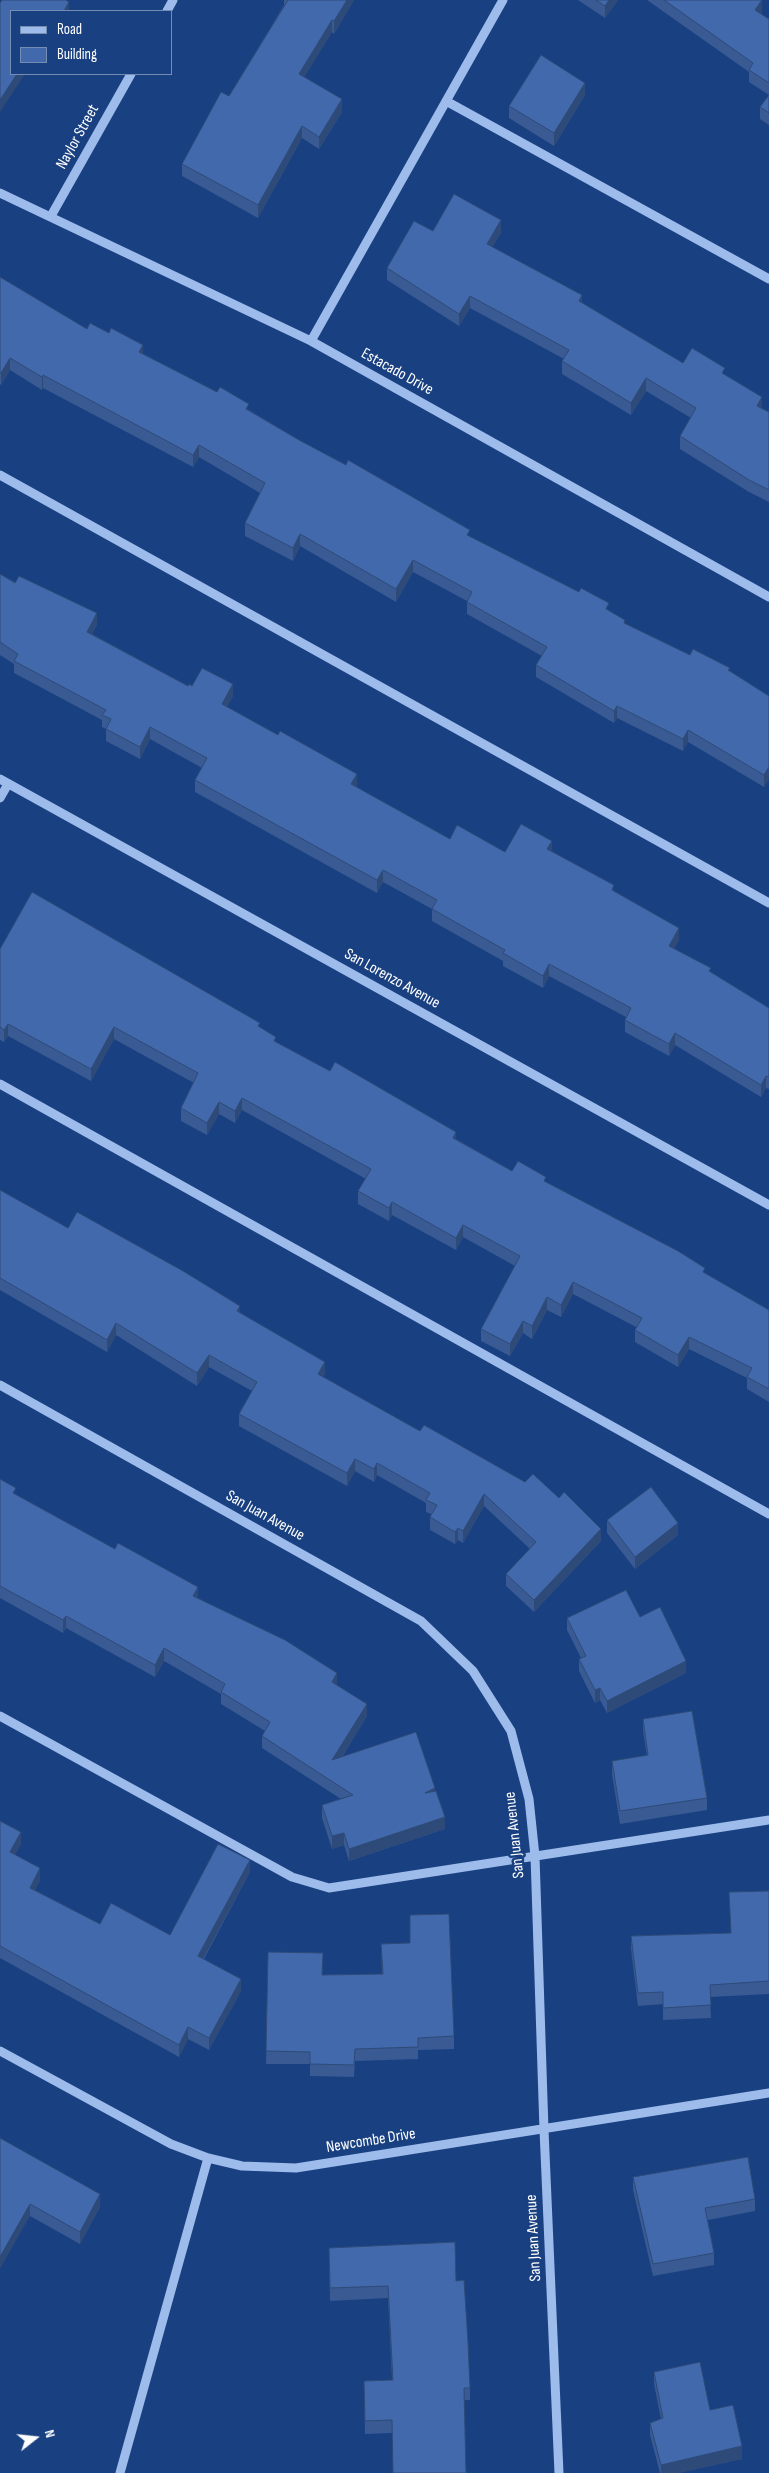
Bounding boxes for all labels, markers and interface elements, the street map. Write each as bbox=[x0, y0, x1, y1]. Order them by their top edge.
legend bbox=[10, 10, 172, 75]
text: Road bbox=[57, 20, 82, 39]
text: Building bbox=[57, 45, 97, 64]
street label: Naylor Street bbox=[52, 101, 104, 173]
street label: Estacado Drive bbox=[358, 344, 436, 400]
street label: San Lorenzo Avenue bbox=[341, 945, 443, 1013]
street label: San Juan Avenue bbox=[222, 1487, 308, 1545]
street label: San Juan Avenue bbox=[501, 1791, 529, 1879]
street label: Newcombe Drive bbox=[325, 2124, 417, 2158]
street label: San Juan Avenue bbox=[522, 2194, 546, 2282]
north arrow bbox=[10, 2413, 60, 2463]
text: N bbox=[41, 2428, 59, 2440]

